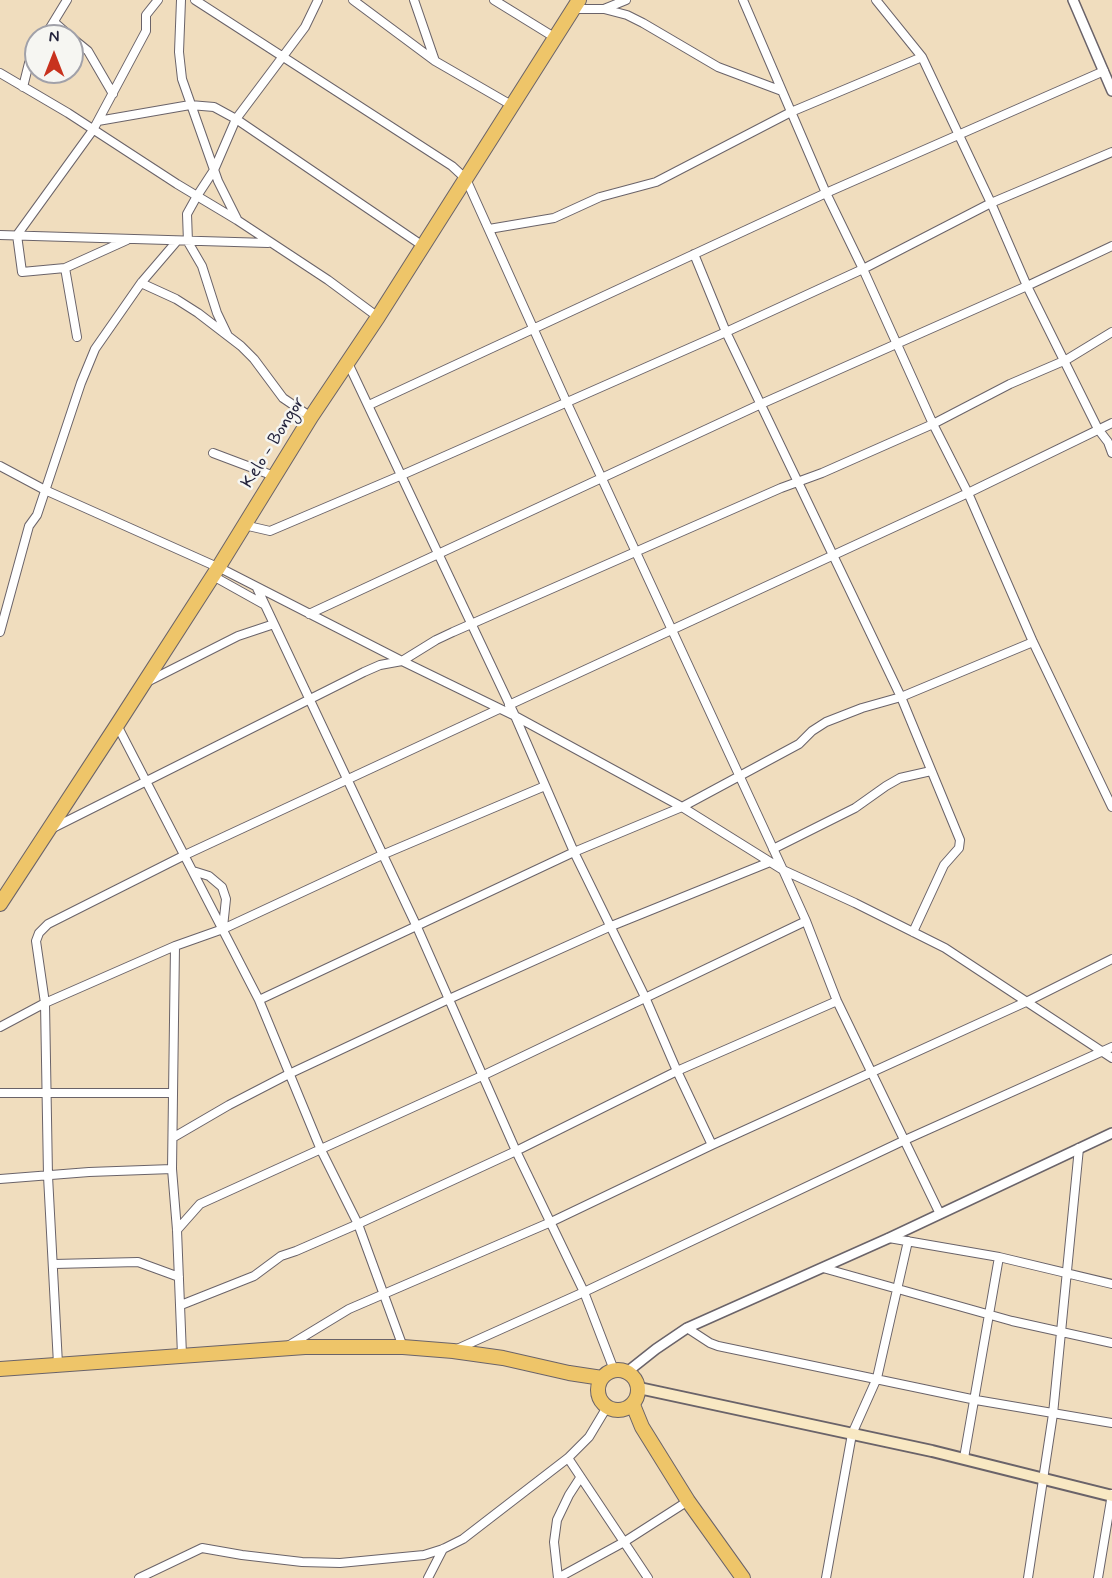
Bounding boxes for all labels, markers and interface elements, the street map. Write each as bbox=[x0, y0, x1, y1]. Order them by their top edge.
north arrow bbox=[24, 24, 84, 84]
text: N bbox=[49, 27, 59, 48]
street label: Kelo - Bongor bbox=[237, 393, 311, 493]

